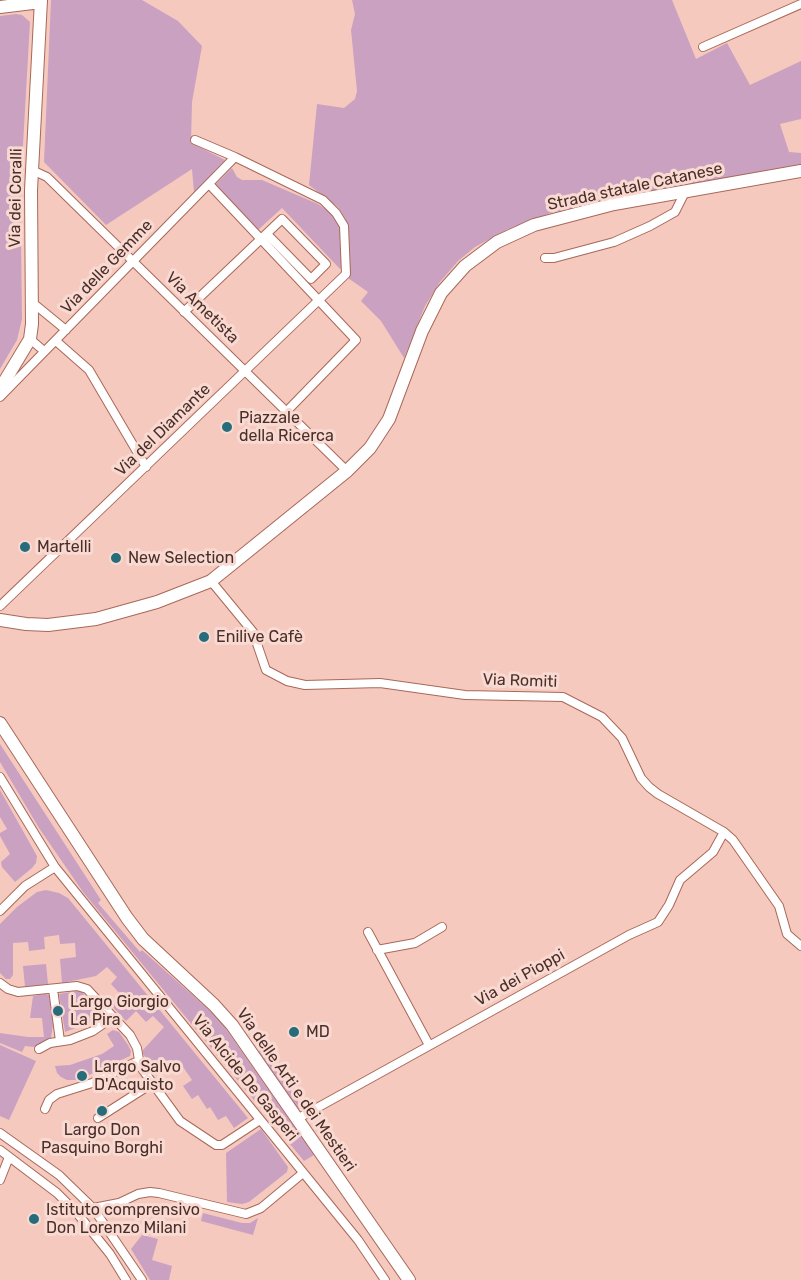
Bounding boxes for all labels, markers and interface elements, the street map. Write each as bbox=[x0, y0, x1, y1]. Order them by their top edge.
street label: Via dei Coralli bbox=[6, 148, 26, 248]
street label: Strada statale Catanese bbox=[546, 159, 724, 215]
street label: Via delle Gemme bbox=[57, 216, 157, 318]
street label: Via Ametista bbox=[161, 268, 243, 348]
street label: Via del Diamante bbox=[111, 380, 215, 480]
place label: Piazzale della Ricerca bbox=[239, 408, 334, 446]
marker: Piazzale della Ricerca bbox=[220, 420, 234, 434]
place label: Martelli bbox=[37, 537, 91, 557]
marker: Martelli bbox=[18, 540, 32, 554]
place label: New Selection bbox=[128, 548, 234, 568]
marker: New Selection bbox=[109, 551, 123, 565]
place label: Enilive Cafè bbox=[216, 627, 303, 647]
marker: Enilive Cafè bbox=[197, 630, 211, 644]
street label: Via Romiti bbox=[482, 670, 558, 692]
street label: Via dei Pioppi bbox=[472, 945, 568, 1011]
place label: Largo Giorgio La Pira bbox=[70, 992, 169, 1030]
marker: Largo Giorgio La Pira bbox=[51, 1004, 65, 1018]
street label: Via delle Arti e dei Mestieri bbox=[232, 1005, 360, 1175]
street label: Via Alcide De Gasperi bbox=[188, 1011, 302, 1145]
place label: MD bbox=[306, 1022, 330, 1042]
marker: MD bbox=[287, 1025, 301, 1039]
place label: Largo Salvo D'Acquisto bbox=[94, 1057, 181, 1095]
marker: Largo Salvo D'Acquisto bbox=[75, 1069, 89, 1083]
marker: Largo Don Pasquino Borghi bbox=[95, 1104, 109, 1118]
place label: Largo Don Pasquino Borghi bbox=[41, 1120, 163, 1158]
place label: Istituto comprensivo Don Lorenzo Milani bbox=[46, 1200, 200, 1238]
marker: Istituto comprensivo Don Lorenzo Milani bbox=[27, 1212, 41, 1226]

